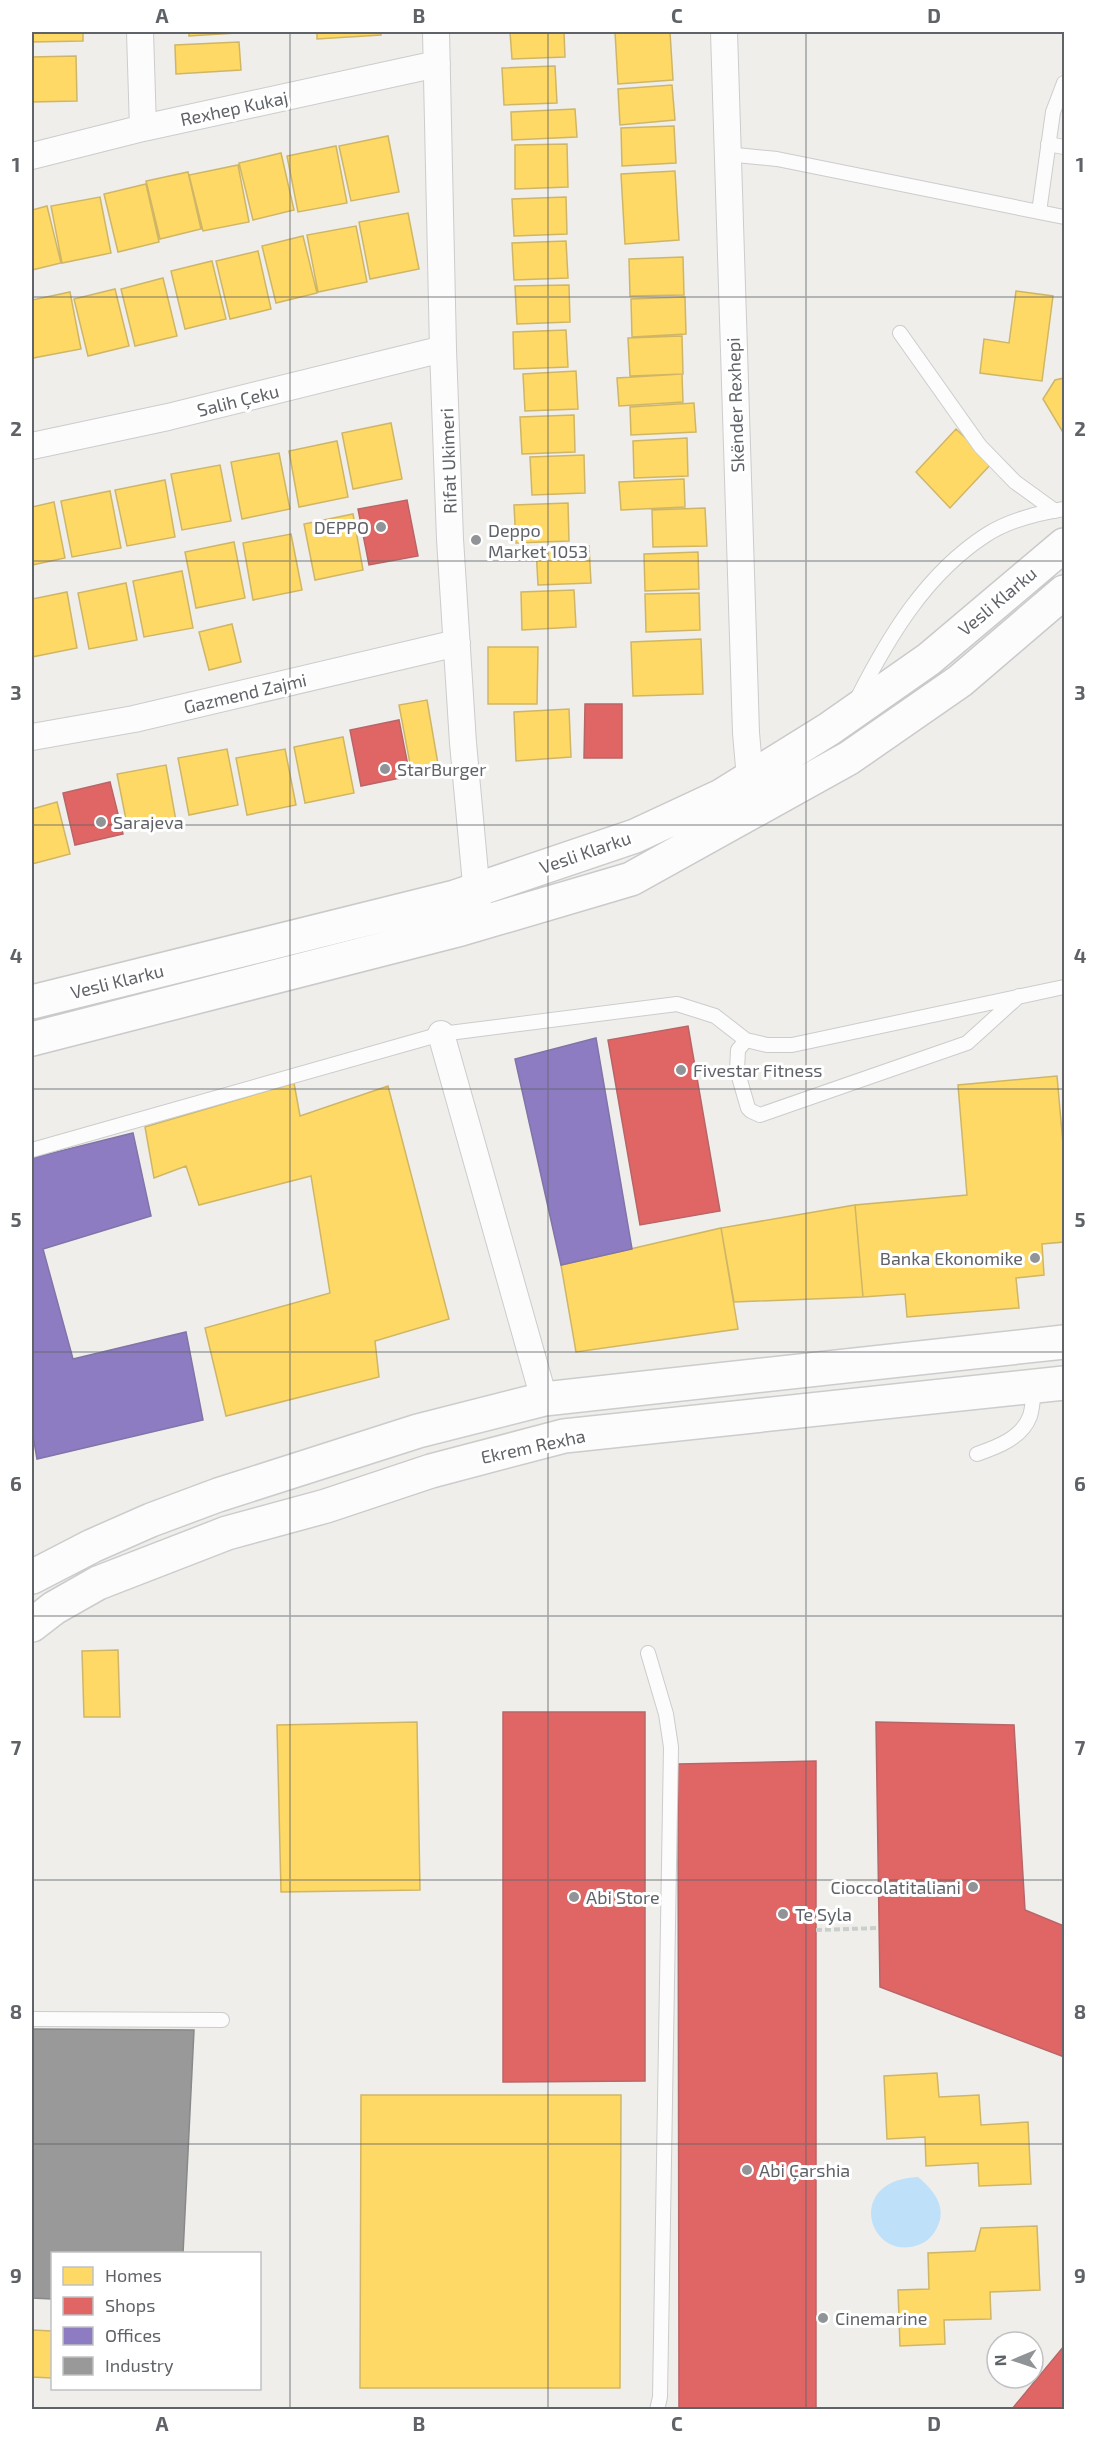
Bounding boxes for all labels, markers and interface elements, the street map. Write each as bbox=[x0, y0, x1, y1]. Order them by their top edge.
text: A bbox=[155, 3, 169, 27]
text: B bbox=[413, 3, 425, 27]
text: C bbox=[671, 3, 683, 27]
text: D bbox=[927, 3, 941, 27]
street label: Rexhep Kukaj bbox=[178, 86, 290, 130]
text: 1 bbox=[12, 152, 20, 176]
text: 1 bbox=[1076, 152, 1084, 176]
street label: Skënder Rexhepi bbox=[722, 337, 748, 473]
street label: Salih Çeku bbox=[195, 379, 281, 422]
street label: Rifat Ukimeri bbox=[435, 408, 461, 514]
text: 2 bbox=[10, 416, 22, 440]
text: 2 bbox=[1074, 416, 1086, 440]
place label: DEPPO bbox=[314, 516, 369, 538]
place label: Deppo Market 1053 bbox=[488, 519, 588, 562]
marker: DEPPO bbox=[374, 520, 388, 534]
marker: Deppo Market 1053 bbox=[469, 533, 483, 547]
street label: Vesli Klarku bbox=[953, 562, 1041, 640]
street label: Gazmend Zajmi bbox=[181, 668, 309, 718]
text: 3 bbox=[10, 680, 22, 704]
text: 3 bbox=[1074, 680, 1086, 704]
place label: StarBurger bbox=[397, 758, 486, 780]
marker: StarBurger bbox=[378, 762, 392, 776]
place label: Sarajeva bbox=[113, 811, 184, 833]
marker: Sarajeva bbox=[94, 815, 108, 829]
street label: Vesli Klarku bbox=[536, 826, 634, 878]
text: 4 bbox=[10, 943, 23, 967]
text: 4 bbox=[1074, 943, 1087, 967]
street label: Vesli Klarku bbox=[68, 959, 166, 1003]
place label: Fivestar Fitness bbox=[693, 1059, 822, 1081]
marker: Fivestar Fitness bbox=[674, 1063, 688, 1077]
text: 5 bbox=[10, 1207, 22, 1231]
text: 5 bbox=[1074, 1207, 1086, 1231]
place label: Banka Ekonomike bbox=[880, 1247, 1023, 1269]
marker: Banka Ekonomike bbox=[1028, 1251, 1042, 1265]
street label: Ekrem Rexha bbox=[479, 1424, 587, 1468]
text: 6 bbox=[10, 1471, 22, 1495]
text: 6 bbox=[1074, 1471, 1086, 1495]
text: 7 bbox=[11, 1735, 22, 1759]
text: 7 bbox=[1075, 1735, 1086, 1759]
place label: Cioccolatitaliani bbox=[831, 1876, 961, 1898]
marker: Cioccolatitaliani bbox=[966, 1880, 980, 1894]
place label: Abi Store bbox=[586, 1886, 660, 1908]
marker: Abi Store bbox=[567, 1890, 581, 1904]
place label: Te Syla bbox=[795, 1903, 852, 1925]
marker: Te Syla bbox=[776, 1907, 790, 1921]
text: 8 bbox=[10, 1999, 22, 2023]
text: 8 bbox=[1074, 1999, 1086, 2023]
place label: Abi Çarshia bbox=[759, 2159, 850, 2182]
marker: Abi Çarshia bbox=[740, 2163, 754, 2177]
legend bbox=[51, 2252, 261, 2390]
text: 9 bbox=[10, 2263, 22, 2287]
text: 9 bbox=[1074, 2263, 1086, 2287]
text: Homes bbox=[105, 2264, 162, 2286]
text: Shops bbox=[105, 2294, 155, 2316]
place label: Cinemarine bbox=[835, 2307, 927, 2329]
marker: Cinemarine bbox=[816, 2311, 830, 2325]
text: Offices bbox=[105, 2324, 161, 2346]
north arrow bbox=[985, 2330, 1045, 2390]
text: Industry bbox=[105, 2354, 174, 2376]
text: N bbox=[990, 2354, 1009, 2367]
text: A bbox=[155, 2411, 169, 2435]
text: B bbox=[413, 2411, 425, 2435]
text: C bbox=[671, 2411, 683, 2435]
text: D bbox=[927, 2411, 941, 2435]

